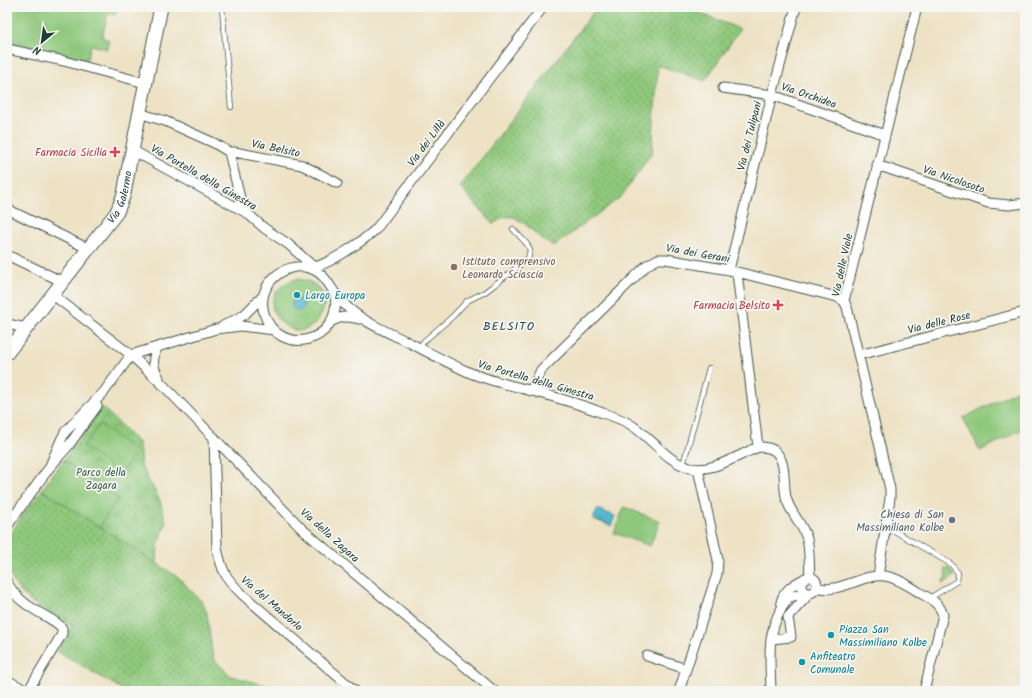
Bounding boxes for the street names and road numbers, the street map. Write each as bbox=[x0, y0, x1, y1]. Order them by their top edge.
street label: Via Orchidea bbox=[779, 78, 839, 114]
street label: Via dei Tulipani bbox=[733, 99, 767, 173]
street label: Via dei Lillà bbox=[403, 116, 450, 171]
street label: Via Belsito bbox=[250, 135, 302, 163]
street label: Via Portella della Ginestra bbox=[147, 140, 260, 216]
street label: Via Nicolosoto bbox=[920, 161, 987, 199]
street label: Via Galermo bbox=[103, 170, 138, 228]
street label: Via delle Viole bbox=[827, 232, 858, 299]
street label: Via dei Gerani bbox=[665, 240, 732, 269]
street label: Via delle Rose bbox=[906, 306, 973, 339]
street label: Via Portella della Ginestra bbox=[476, 356, 596, 406]
street label: Via della Zagara bbox=[296, 504, 363, 567]
street label: Via del Mandorlo bbox=[236, 572, 306, 636]

